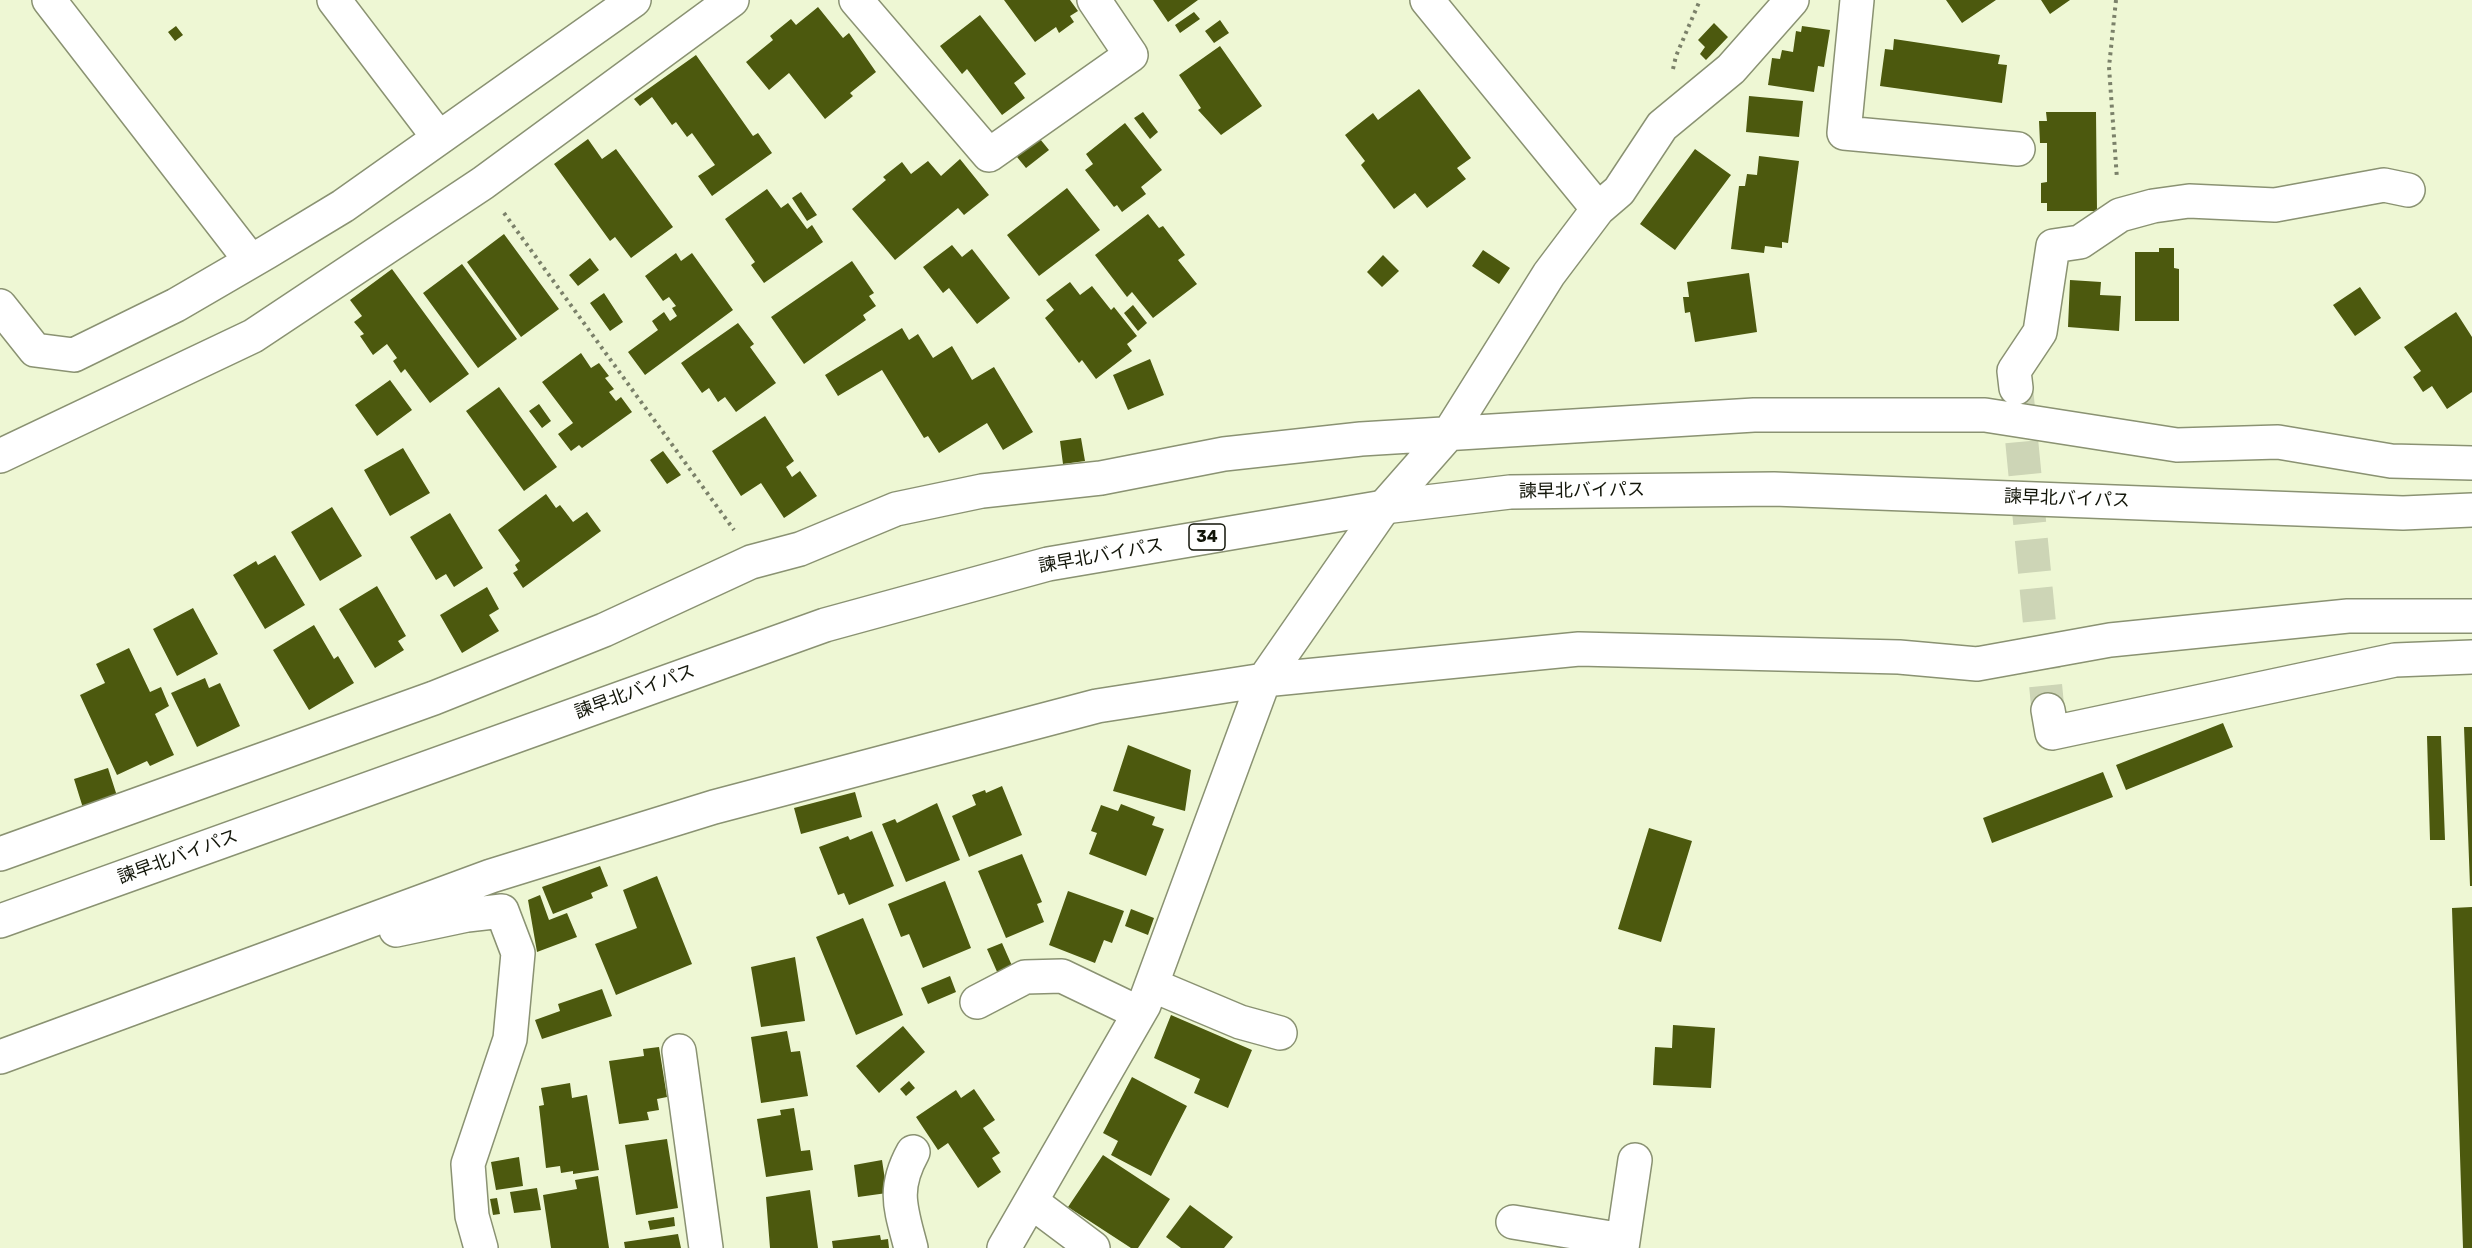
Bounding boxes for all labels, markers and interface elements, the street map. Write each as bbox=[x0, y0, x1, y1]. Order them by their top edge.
street label: 諫早北バイパス bbox=[1519, 479, 1645, 503]
street label: 諫早北バイパス bbox=[2004, 486, 2130, 512]
road number: 34 bbox=[1189, 524, 1225, 550]
street label: 諫早北バイパス bbox=[1037, 534, 1165, 578]
street label: 諫早北バイパス bbox=[572, 660, 698, 724]
street label: 諫早北バイパス bbox=[115, 825, 241, 889]

